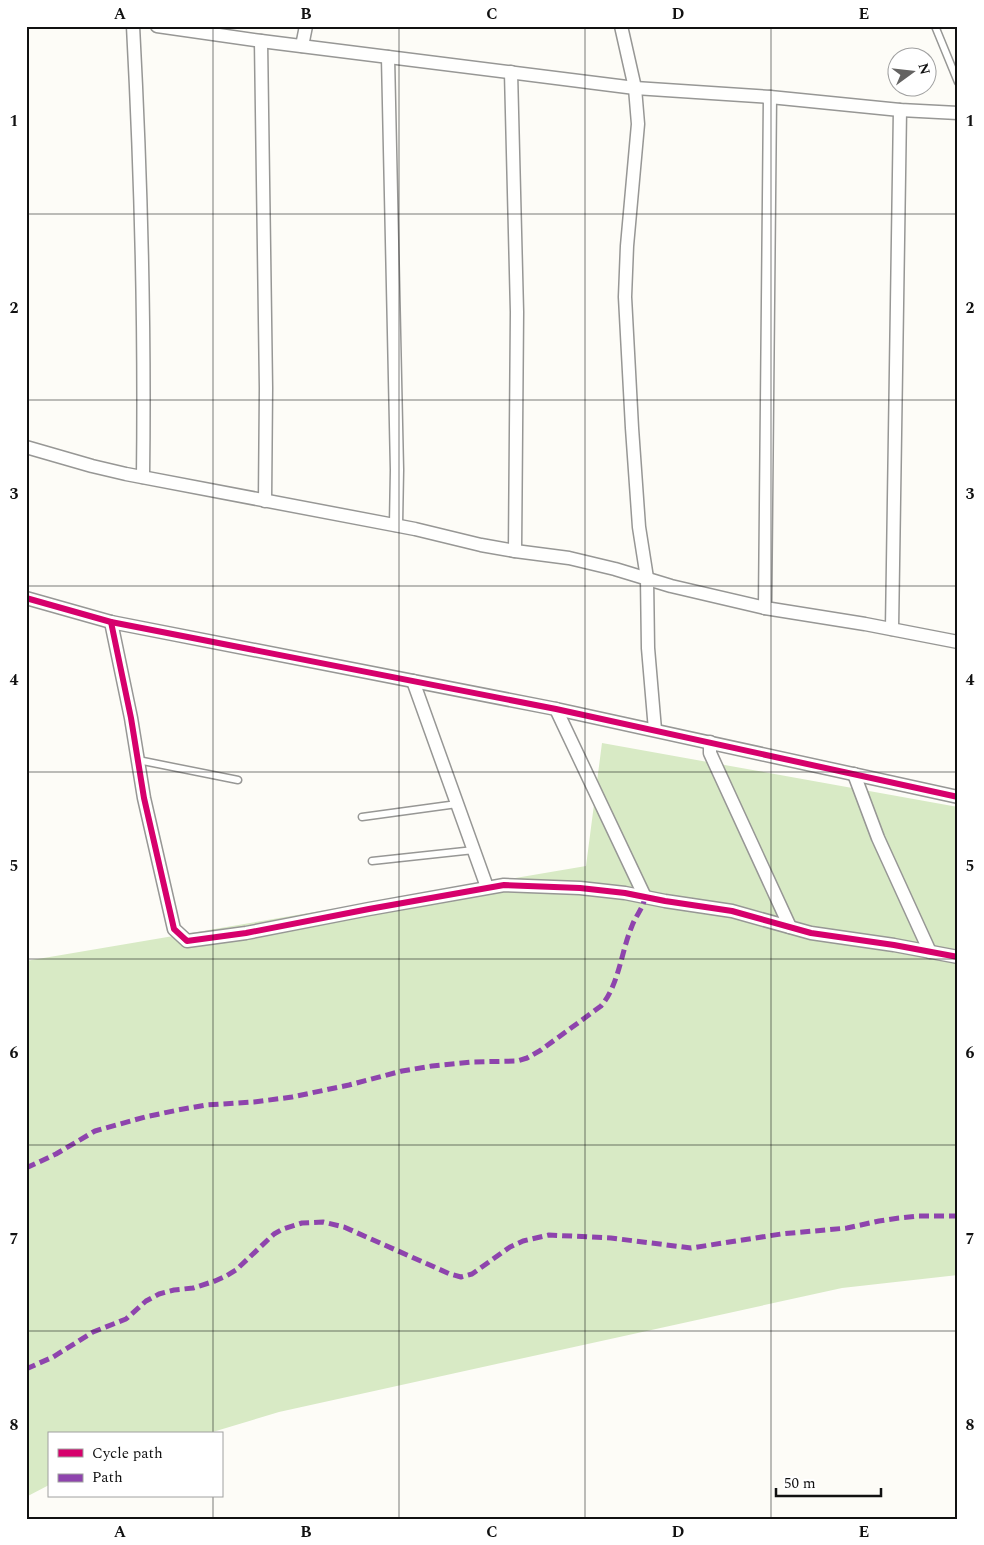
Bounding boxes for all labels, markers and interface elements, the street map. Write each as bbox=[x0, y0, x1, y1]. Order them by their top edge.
text: A bbox=[114, 2, 127, 26]
text: B bbox=[300, 2, 312, 26]
text: C bbox=[486, 2, 498, 26]
text: D bbox=[672, 2, 685, 26]
text: E bbox=[859, 2, 869, 26]
north arrow bbox=[886, 48, 936, 98]
text: N bbox=[912, 61, 936, 77]
text: 1 bbox=[10, 109, 18, 133]
text: 1 bbox=[966, 109, 974, 133]
text: 2 bbox=[10, 296, 19, 320]
text: 2 bbox=[966, 296, 975, 320]
text: 3 bbox=[10, 482, 19, 506]
text: 3 bbox=[966, 482, 975, 506]
text: 4 bbox=[10, 668, 19, 692]
text: 4 bbox=[966, 668, 975, 692]
text: 5 bbox=[10, 854, 18, 878]
text: 5 bbox=[966, 854, 974, 878]
text: 6 bbox=[10, 1041, 19, 1065]
text: 6 bbox=[966, 1041, 975, 1065]
text: 7 bbox=[10, 1227, 19, 1251]
text: 7 bbox=[966, 1227, 975, 1251]
text: 8 bbox=[10, 1413, 19, 1437]
text: 8 bbox=[966, 1413, 975, 1437]
legend bbox=[48, 1432, 222, 1498]
text: Cycle path bbox=[92, 1442, 163, 1465]
scale bar bbox=[776, 1465, 882, 1497]
text: Path bbox=[92, 1466, 123, 1489]
text: 50 m bbox=[784, 1472, 816, 1495]
text: A bbox=[114, 1520, 127, 1544]
text: B bbox=[300, 1520, 312, 1544]
text: C bbox=[486, 1520, 498, 1544]
text: D bbox=[672, 1520, 685, 1544]
text: E bbox=[859, 1520, 869, 1544]

